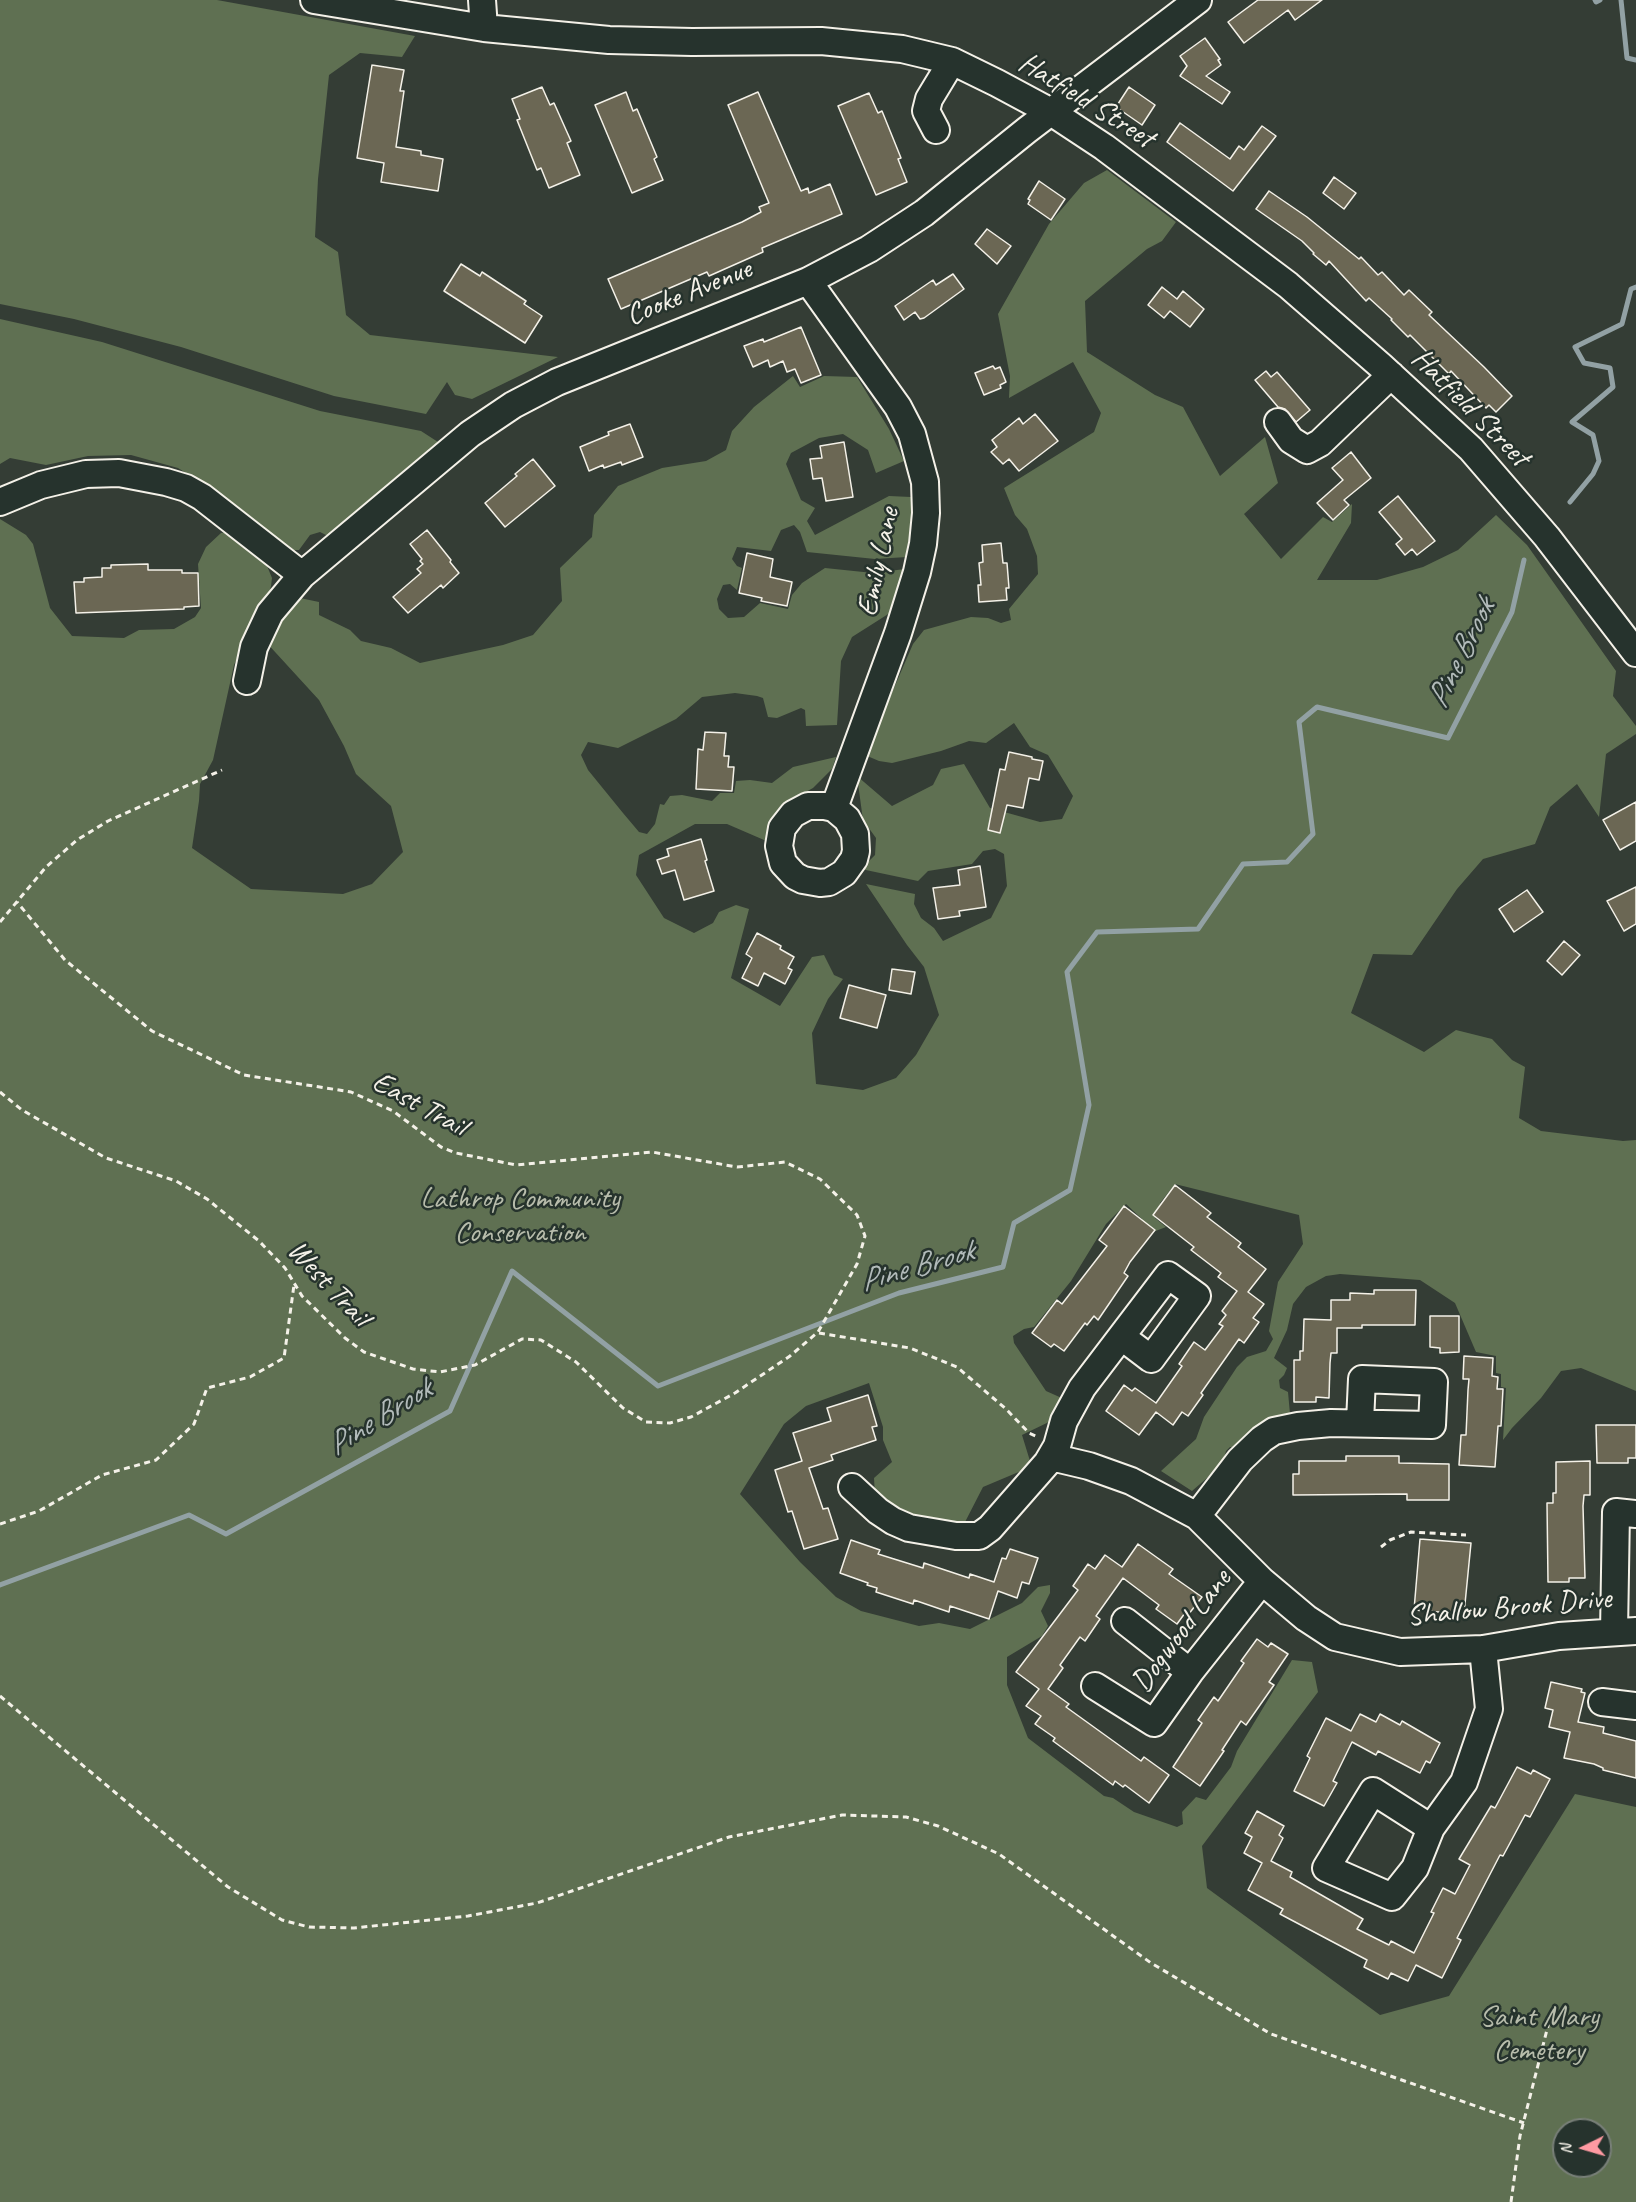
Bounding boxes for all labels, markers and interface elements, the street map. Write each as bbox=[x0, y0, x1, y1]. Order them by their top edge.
street label: Hatfield Street bbox=[1012, 45, 1160, 157]
street label: Cooke Avenue bbox=[621, 252, 757, 334]
street label: Hatfield Street bbox=[1403, 341, 1537, 475]
street label: Emily Lane bbox=[850, 504, 908, 620]
water label: Pine Brook bbox=[1419, 593, 1505, 715]
street label: East Trail bbox=[366, 1064, 472, 1146]
park label: Lathrop Community Conservation bbox=[420, 1181, 620, 1252]
street label: West Trail bbox=[279, 1233, 377, 1335]
water label: Pine Brook bbox=[856, 1233, 978, 1301]
water label: Pine Brook bbox=[321, 1371, 439, 1465]
street label: Dogwood Lane bbox=[1124, 1563, 1240, 1699]
street label: Shallow Brook Drive bbox=[1405, 1581, 1613, 1635]
park label: Saint Mary Cemetery bbox=[1479, 1999, 1599, 2070]
north arrow bbox=[1552, 2118, 1612, 2178]
text: N bbox=[1556, 2144, 1576, 2155]

